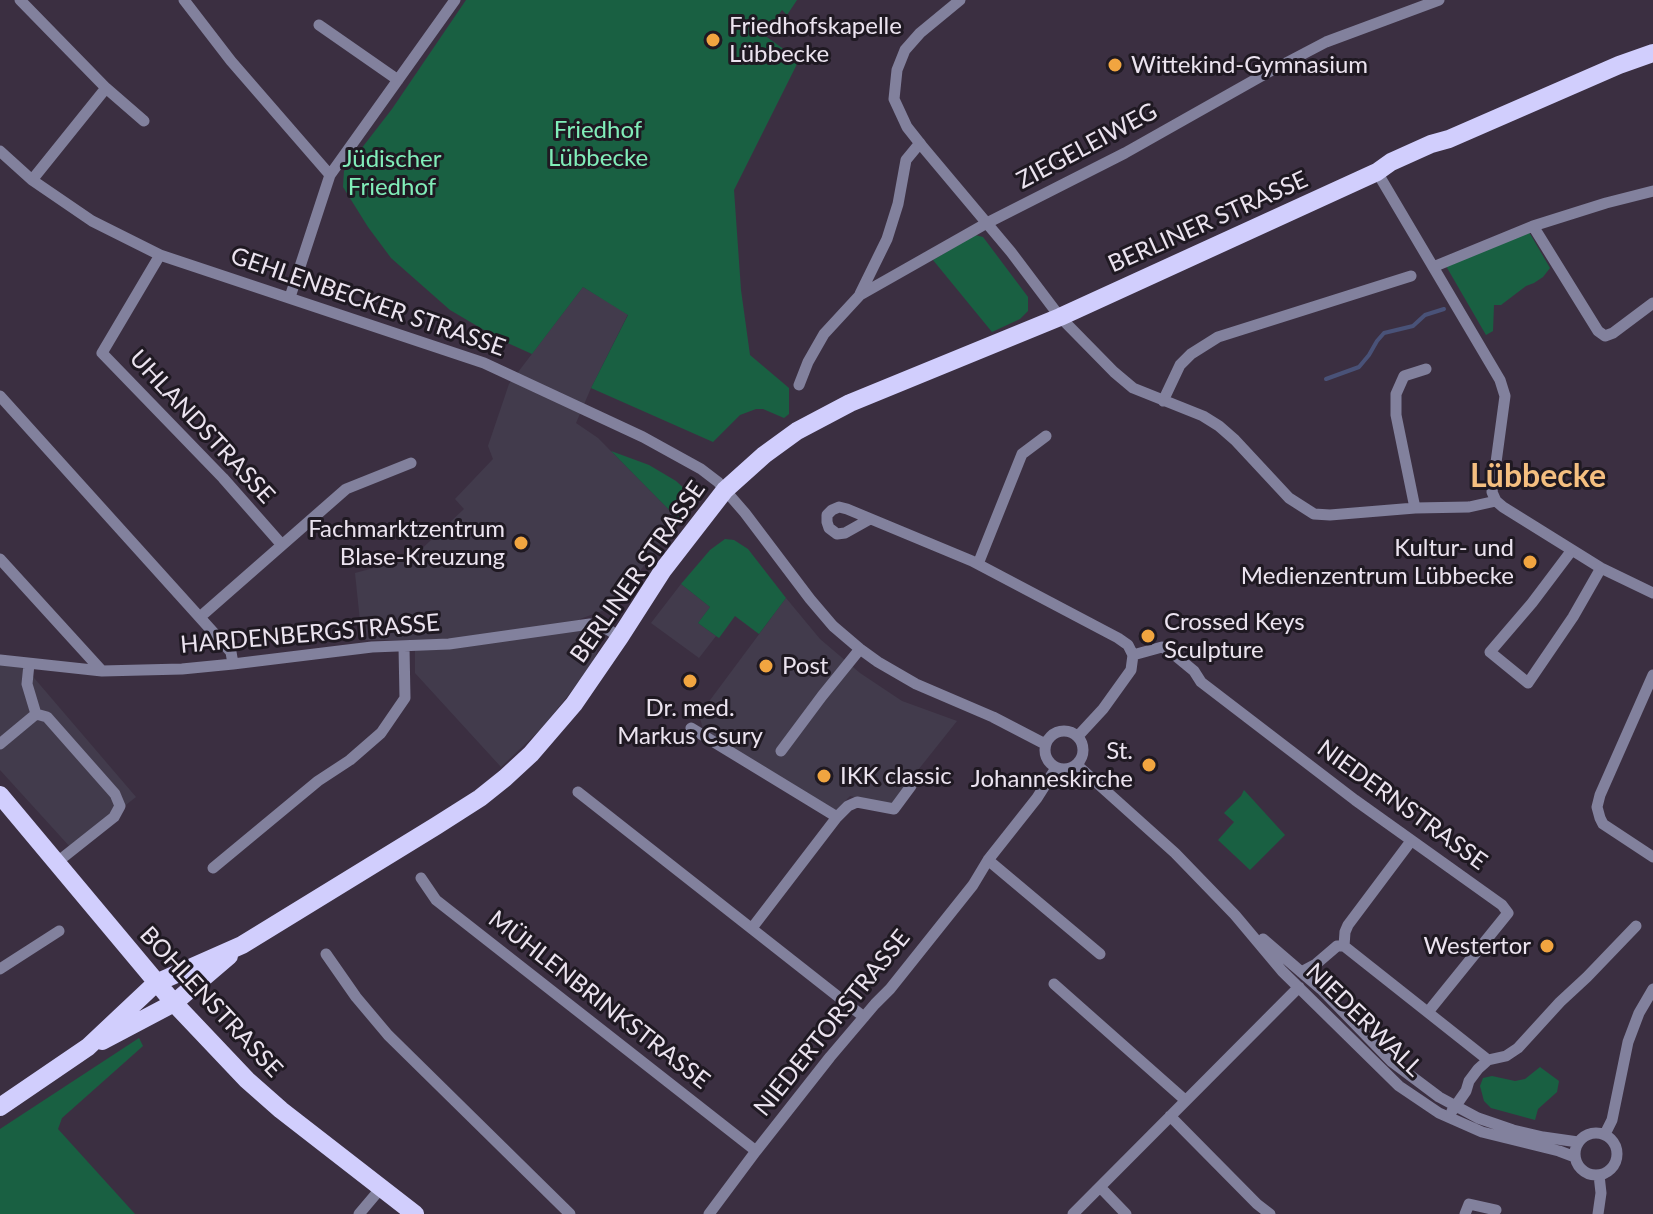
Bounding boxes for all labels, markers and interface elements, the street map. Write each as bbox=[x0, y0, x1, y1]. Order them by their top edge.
place label: Friedhofskapelle Lübbecke bbox=[729, 12, 902, 68]
marker: Friedhofskapelle Lübbecke bbox=[704, 31, 722, 49]
place label: Wittekind-Gymnasium bbox=[1131, 51, 1368, 79]
marker: Wittekind-Gymnasium bbox=[1106, 56, 1124, 74]
street label: ZIEGELEIWEG bbox=[1012, 97, 1162, 195]
park label: Friedhof Lübbecke bbox=[548, 116, 648, 172]
park label: Jüdischer Friedhof bbox=[342, 145, 442, 201]
street label: BERLINER STRASSE bbox=[1104, 165, 1312, 279]
street label: GEHLENBECKER STRASSE bbox=[227, 241, 509, 363]
street label: UHLANDSTRASSE bbox=[123, 344, 281, 510]
district label: Lübbecke bbox=[1470, 458, 1606, 496]
street label: BERLINER STRASSE bbox=[564, 476, 712, 668]
place label: Fachmarktzentrum Blase-Kreuzung bbox=[308, 515, 505, 571]
marker: Fachmarktzentrum Blase-Kreuzung bbox=[512, 534, 530, 552]
place label: Kultur- und Medienzentrum Lübbecke bbox=[1241, 534, 1514, 590]
marker: Kultur- und Medienzentrum Lübbecke bbox=[1521, 553, 1539, 571]
street label: HARDENBERGSTRASSE bbox=[179, 608, 441, 660]
place label: Crossed Keys Sculpture bbox=[1164, 608, 1305, 664]
marker: Crossed Keys Sculpture bbox=[1139, 627, 1157, 645]
place label: Post bbox=[782, 652, 828, 680]
marker: Post bbox=[757, 657, 775, 675]
marker: Dr. med. Markus Csury bbox=[681, 672, 699, 690]
place label: Dr. med. Markus Csury bbox=[617, 694, 763, 750]
street label: NIEDERNSTRASSE bbox=[1312, 734, 1492, 876]
place label: St. Johanneskirche bbox=[971, 737, 1133, 793]
marker: St. Johanneskirche bbox=[1140, 756, 1158, 774]
place label: IKK classic bbox=[840, 762, 952, 790]
marker: IKK classic bbox=[815, 767, 833, 785]
street label: MÜHLENBRINKSTRASSE bbox=[483, 905, 715, 1095]
street label: BOHLENSTRASSE bbox=[134, 921, 288, 1083]
street label: NIEDERTORSTRASSE bbox=[748, 924, 916, 1122]
place label: Westertor bbox=[1424, 932, 1531, 960]
marker: Westertor bbox=[1538, 937, 1556, 955]
street label: NIEDERWALL bbox=[1300, 957, 1428, 1083]

